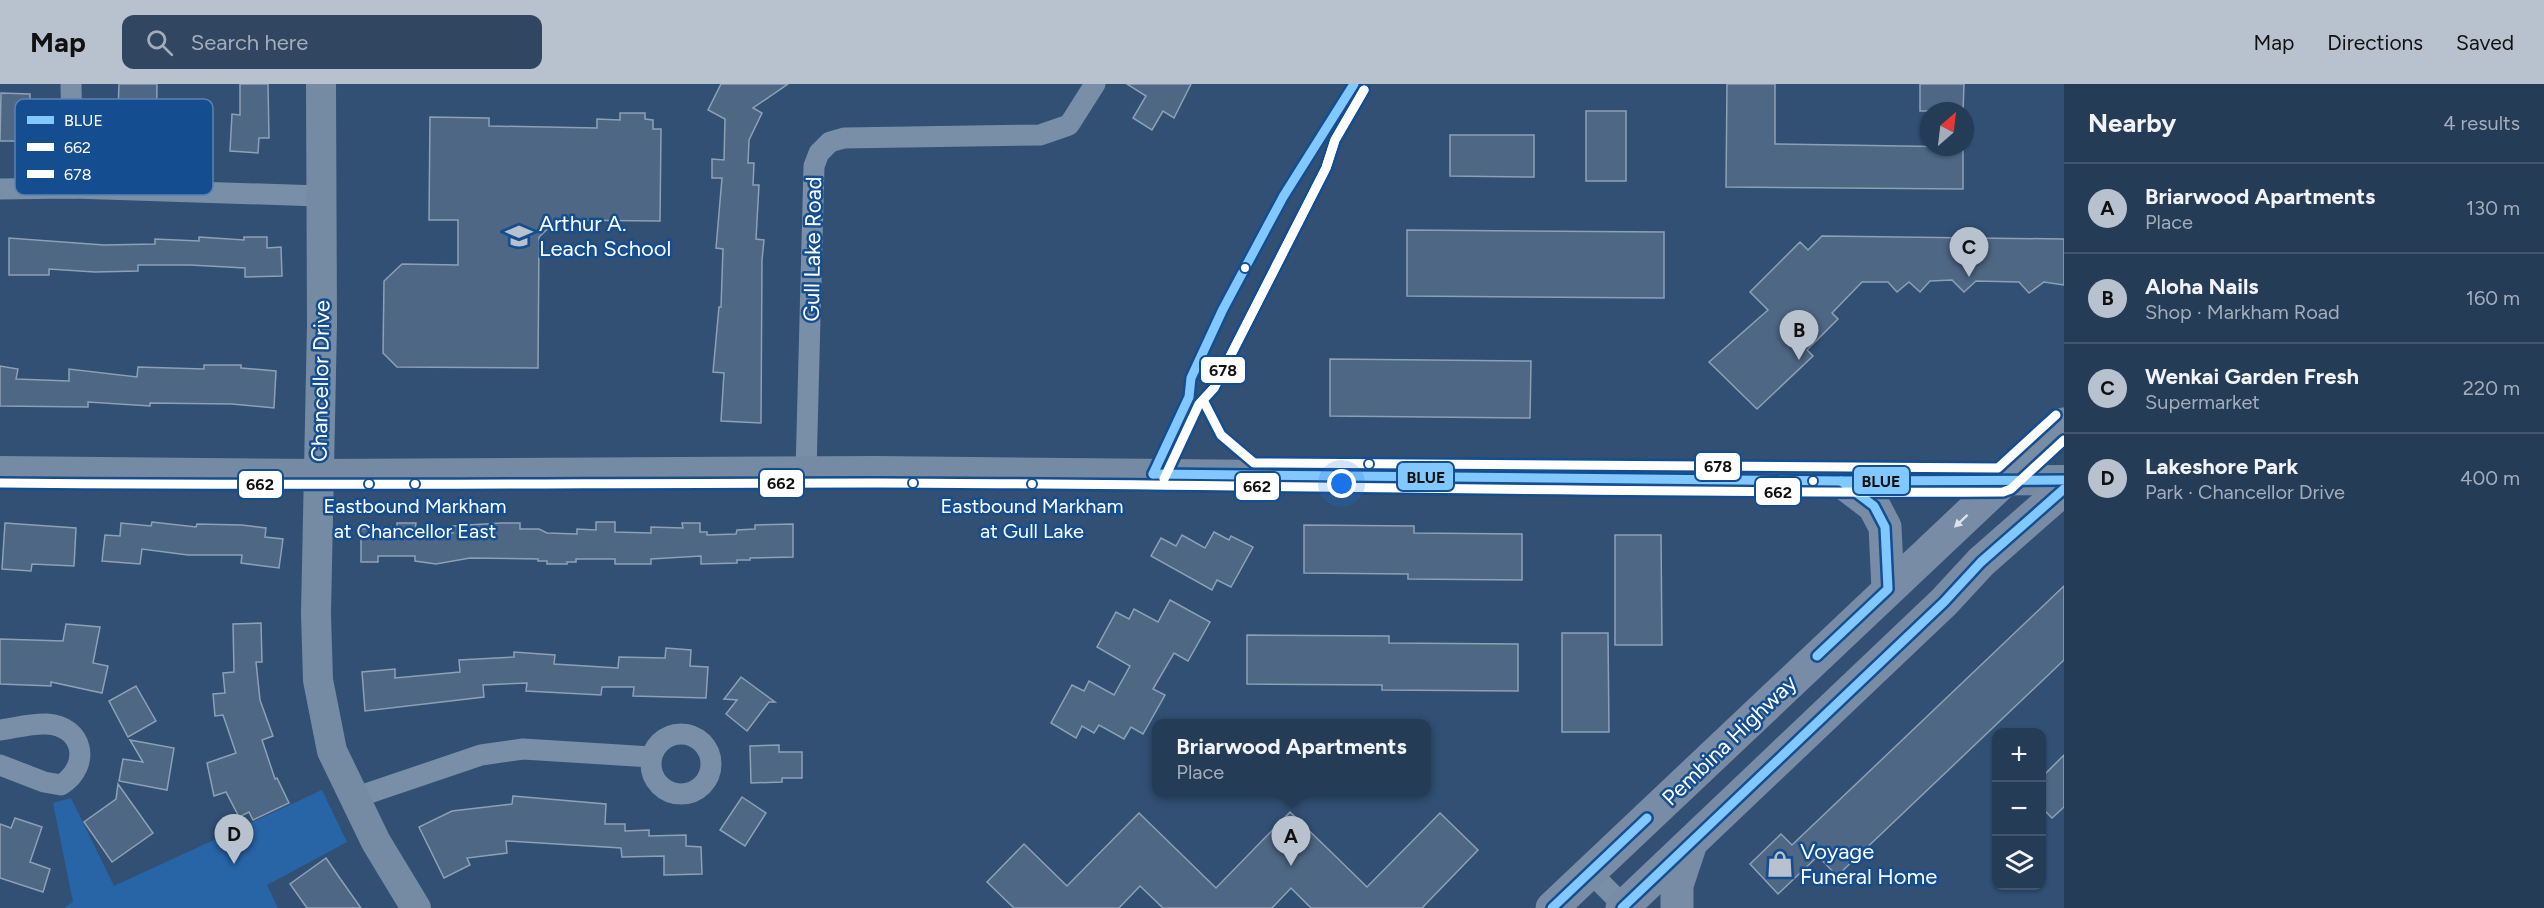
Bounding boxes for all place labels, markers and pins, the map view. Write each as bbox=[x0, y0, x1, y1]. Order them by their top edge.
place label: Arthur A. Leach School bbox=[539, 210, 671, 262]
school or university icon: Arthur A. Leach School bbox=[504, 221, 534, 251]
pin: C bbox=[1950, 228, 1988, 277]
unlabelled marker bbox=[1239, 262, 1251, 274]
pin: B bbox=[1780, 310, 1818, 360]
unlabelled marker bbox=[1363, 458, 1375, 470]
unlabelled marker bbox=[1807, 475, 1819, 487]
unlabelled marker bbox=[907, 477, 919, 489]
unlabelled marker bbox=[363, 478, 375, 490]
marker: Eastbound Markham at Chancellor East bbox=[409, 478, 421, 490]
marker: Eastbound Markham at Gull Lake bbox=[1026, 478, 1038, 490]
place label: Eastbound Markham at Chancellor East bbox=[323, 494, 507, 543]
place label: Eastbound Markham at Gull Lake bbox=[940, 494, 1124, 543]
pin: D bbox=[214, 814, 254, 864]
pin: A bbox=[1272, 816, 1310, 866]
place label: Voyage Funeral Home bbox=[1800, 838, 1937, 890]
shop icon: Voyage Funeral Home bbox=[1765, 849, 1795, 879]

